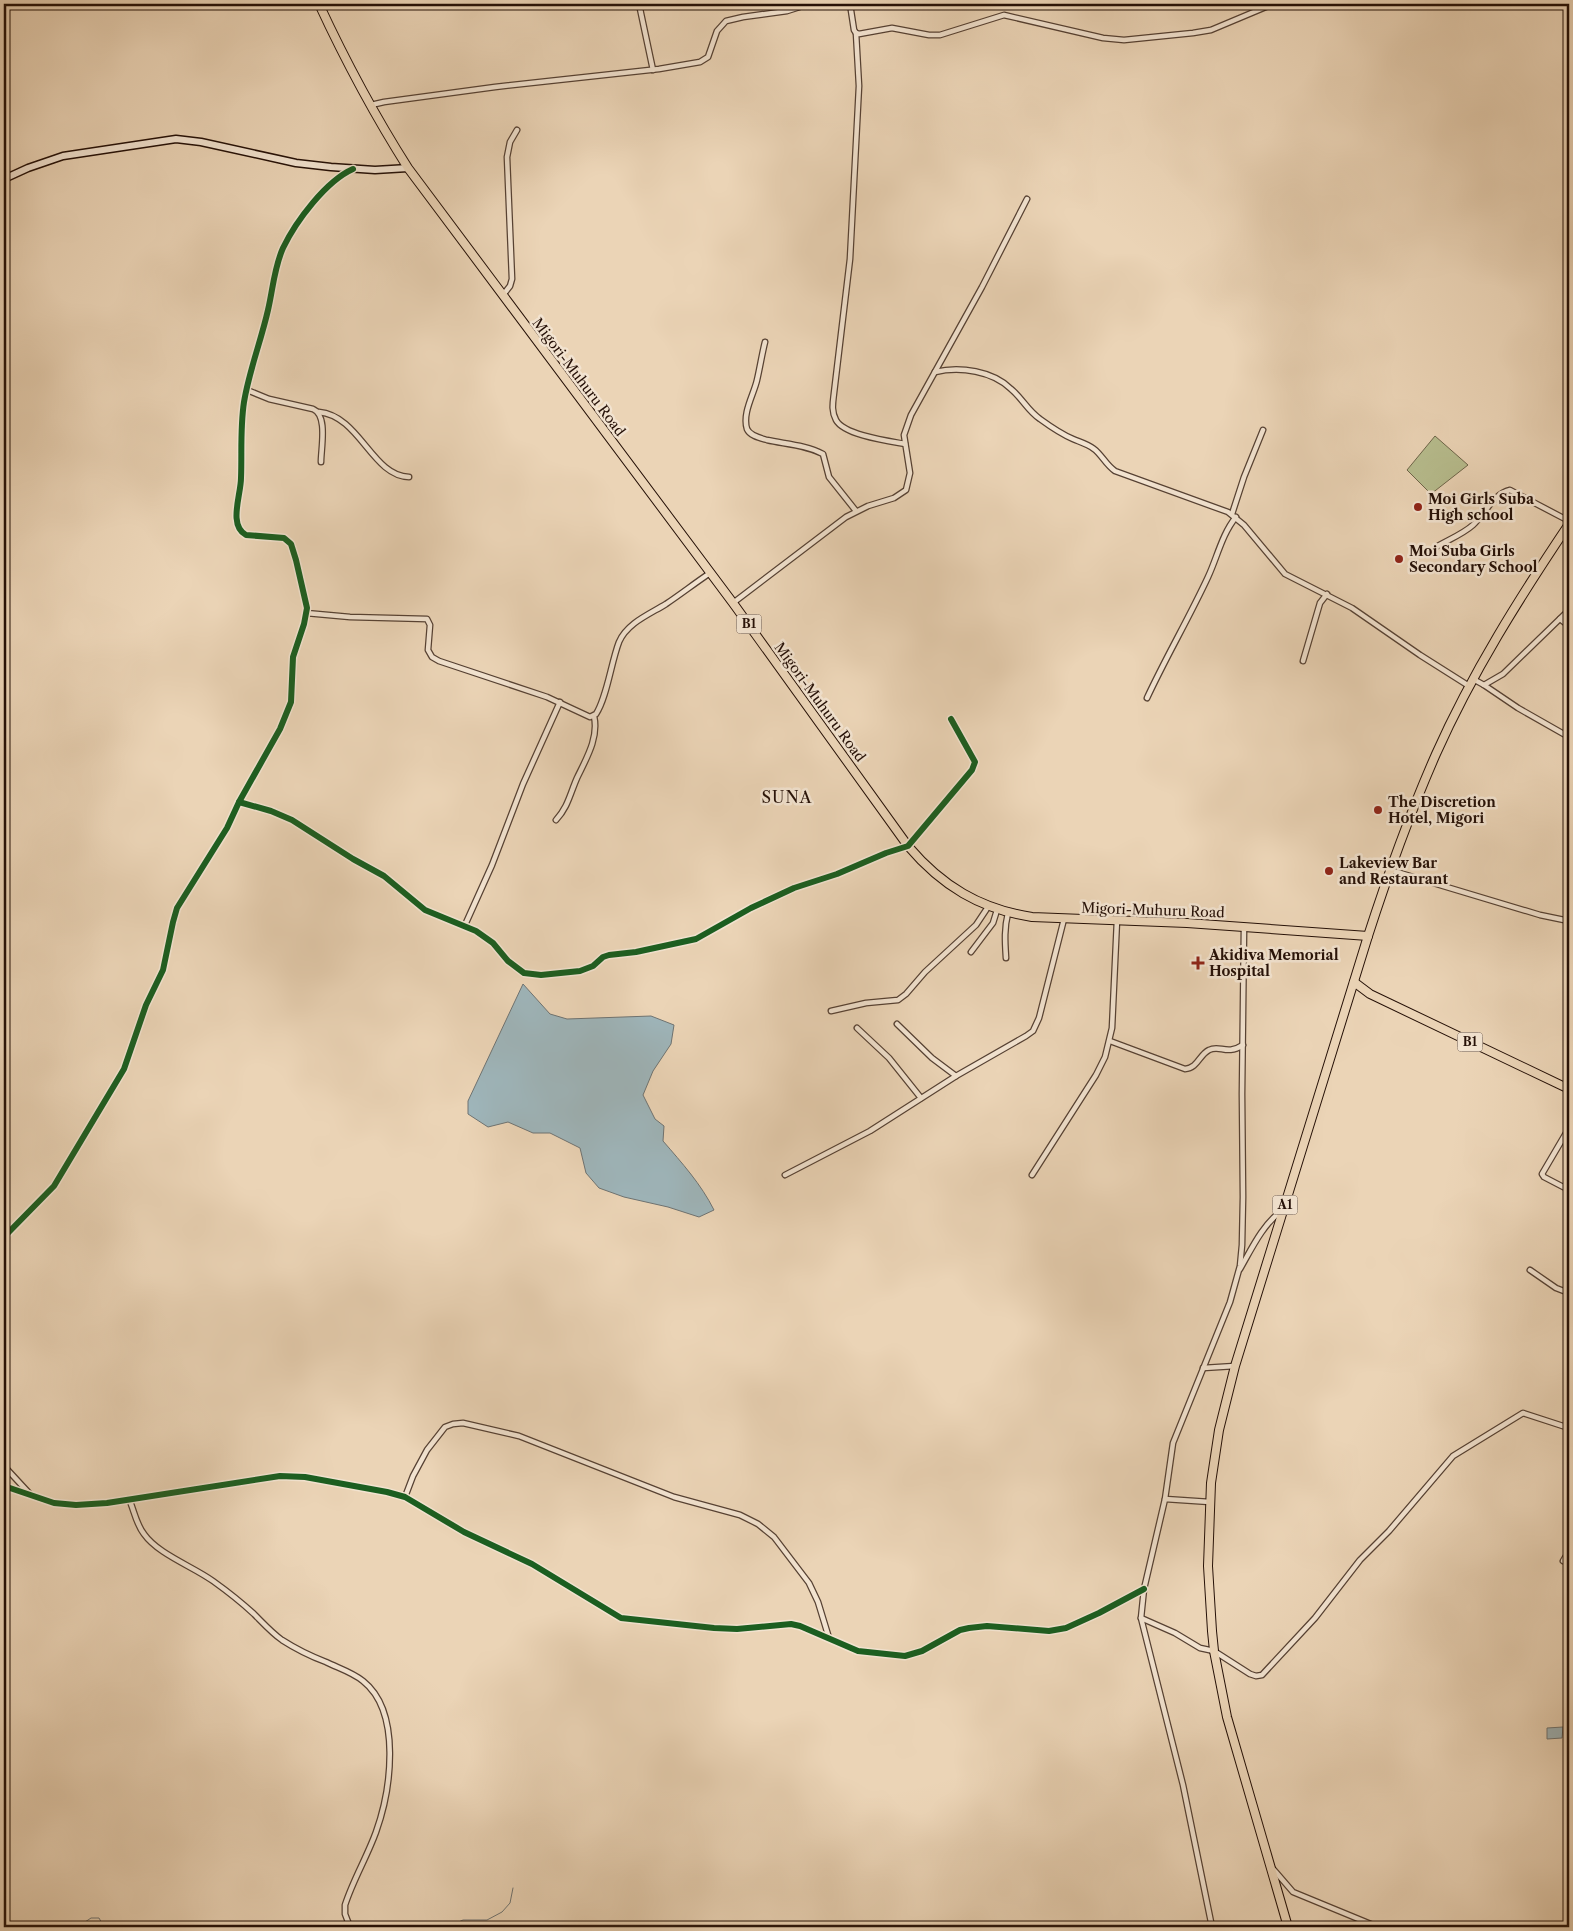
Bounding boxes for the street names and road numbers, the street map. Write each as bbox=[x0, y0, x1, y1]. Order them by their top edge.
street label: Migori-Muhuru Road bbox=[529, 314, 630, 440]
road number: B1 bbox=[736, 614, 762, 634]
street label: Migori-Muhuru Road bbox=[771, 639, 870, 766]
street label: Migori-Muhuru Road bbox=[1081, 899, 1226, 922]
road number: B1 bbox=[1458, 1032, 1482, 1052]
road number: A1 bbox=[1272, 1196, 1298, 1214]

